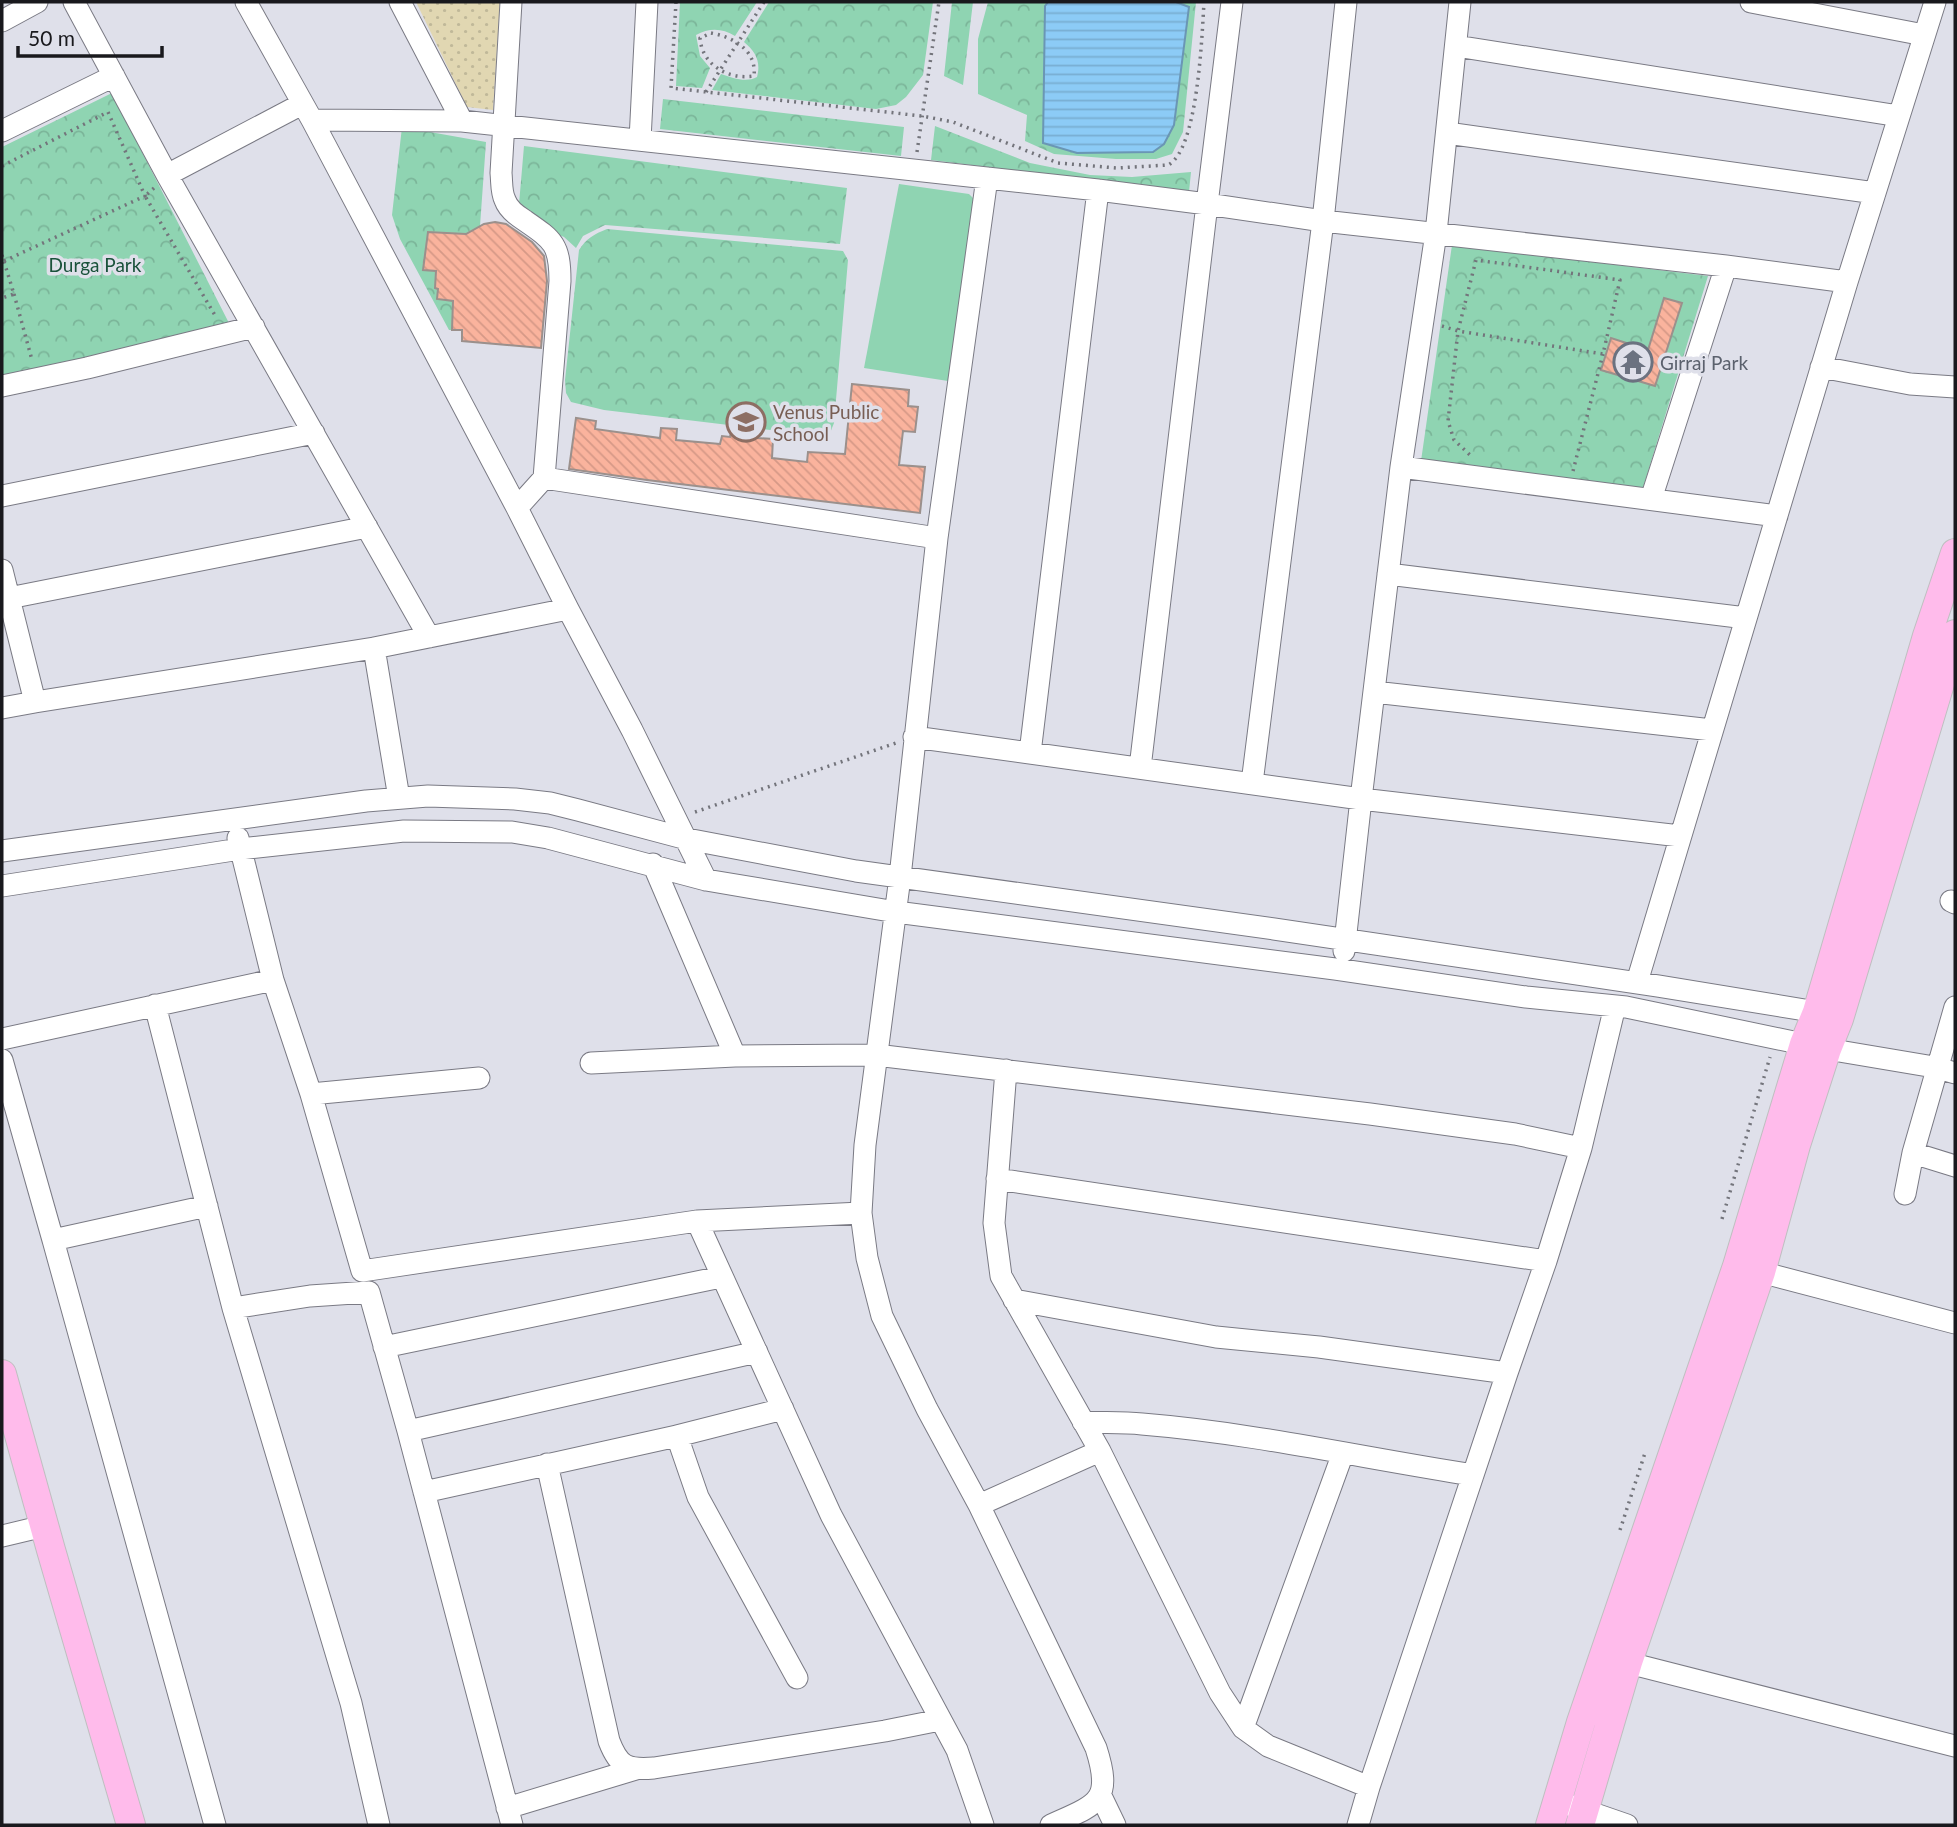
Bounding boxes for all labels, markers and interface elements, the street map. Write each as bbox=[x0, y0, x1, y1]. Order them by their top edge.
scale bar bbox=[18, 14, 161, 58]
text: 50 m bbox=[28, 25, 75, 50]
park label: Durga Park bbox=[49, 253, 142, 276]
temple icon: Girraj Park bbox=[1612, 341, 1654, 383]
place label: Girraj Park bbox=[1660, 351, 1748, 374]
place label: Venus Public School bbox=[773, 400, 879, 445]
school or university icon: Venus Public School bbox=[725, 401, 767, 443]

